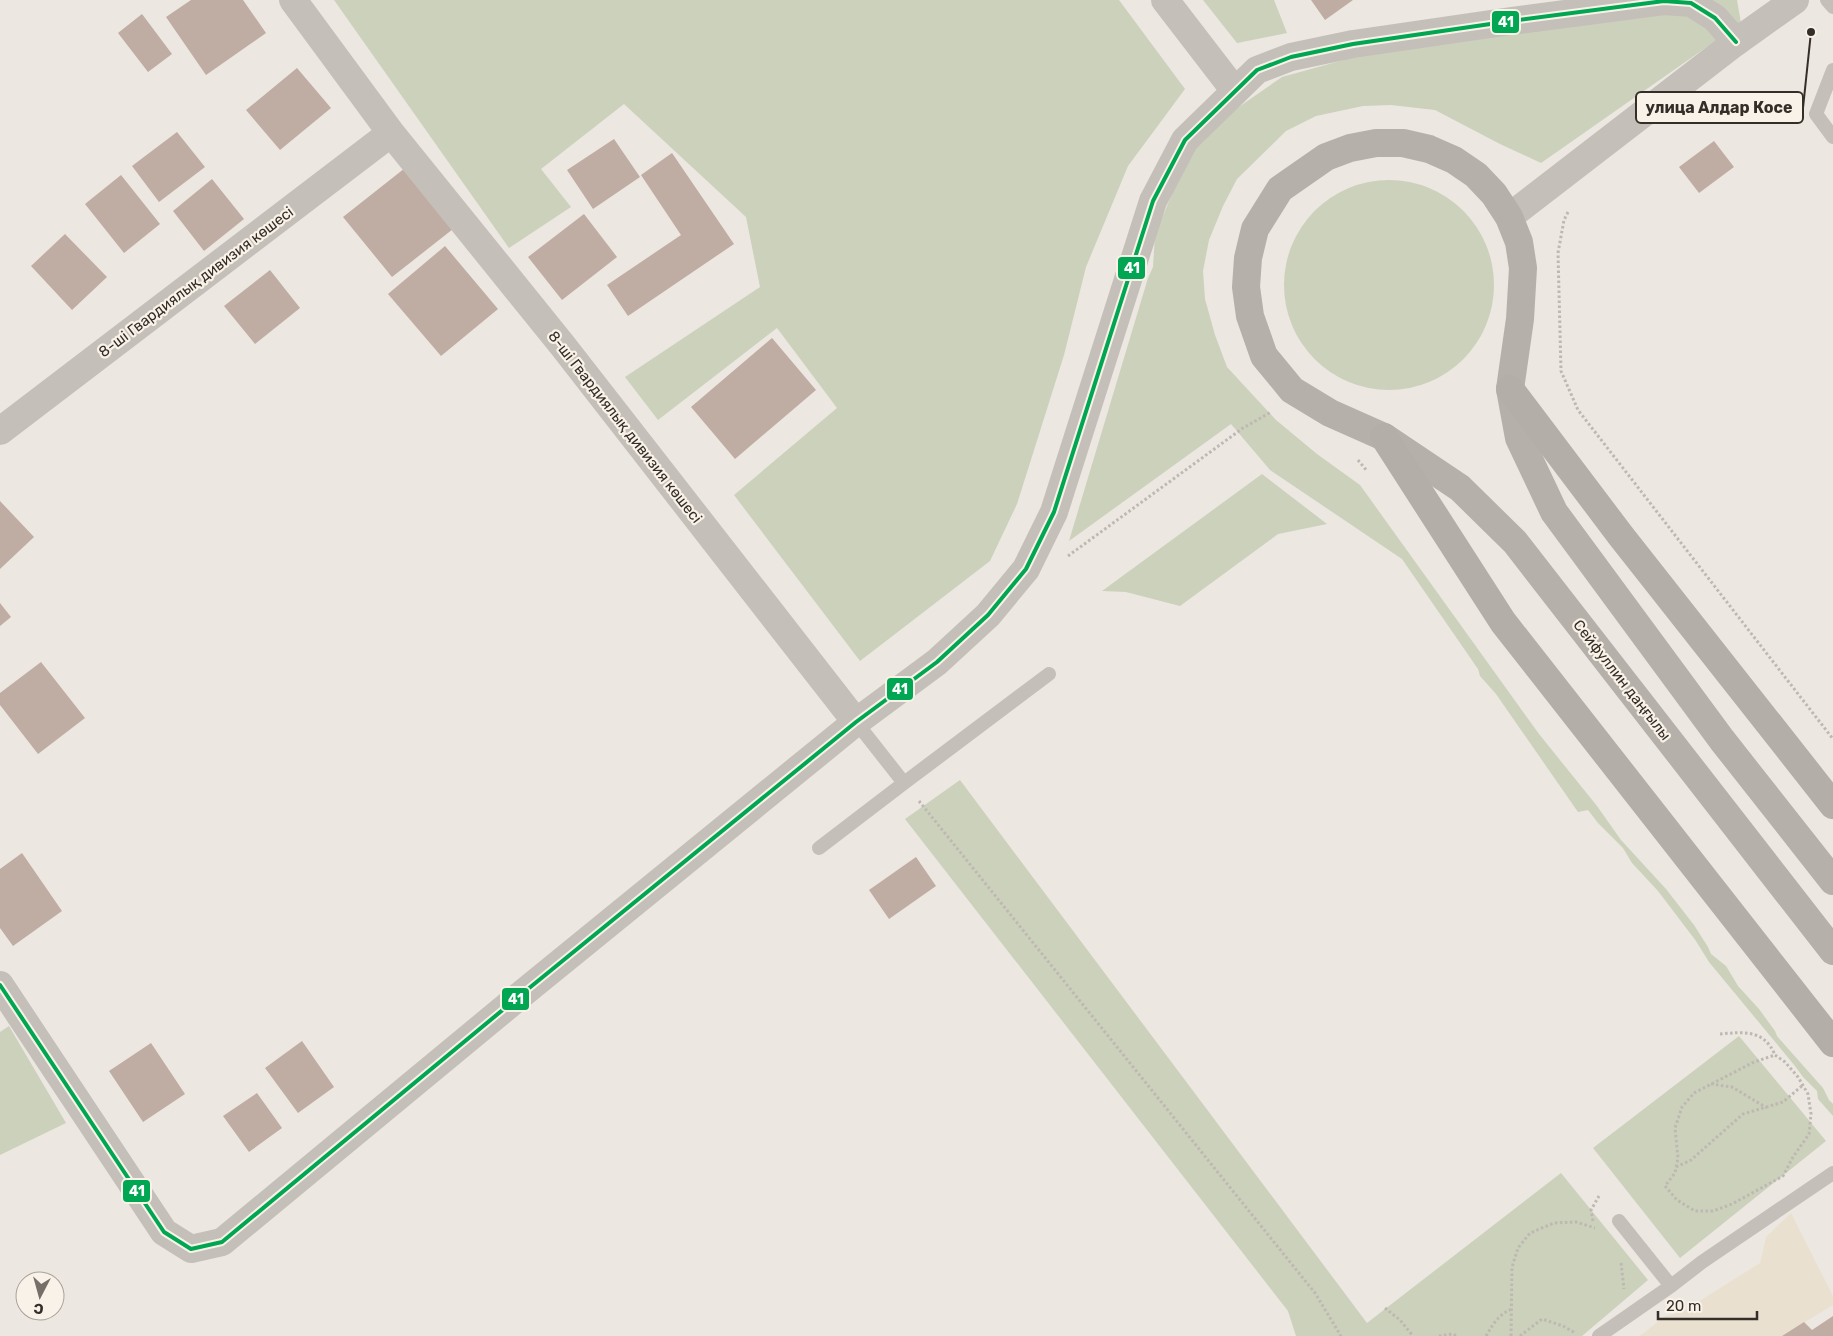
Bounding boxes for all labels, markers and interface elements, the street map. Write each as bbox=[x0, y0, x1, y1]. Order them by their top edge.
line badge: 41 bbox=[1491, 10, 1520, 34]
text: 41 bbox=[1498, 14, 1514, 31]
callout: улица Алдар Косе bbox=[1636, 92, 1803, 123]
text: улица Алдар Косе bbox=[1646, 98, 1792, 117]
street label: 8-ші Гвардиялық дивизия көшесі bbox=[95, 203, 297, 361]
line badge: 41 bbox=[1117, 256, 1146, 280]
text: 41 bbox=[1124, 260, 1140, 277]
street label: 8-ші Гвардиялық дивизия көшесі bbox=[544, 327, 706, 527]
street label: Сейфуллин даңғылы bbox=[1569, 616, 1675, 744]
line badge: 41 bbox=[886, 677, 914, 701]
text: 41 bbox=[892, 681, 908, 698]
line badge: 41 bbox=[501, 987, 530, 1011]
text: 41 bbox=[508, 991, 524, 1008]
line badge: 41 bbox=[122, 1179, 151, 1203]
text: 41 bbox=[129, 1183, 145, 1200]
north arrow bbox=[15, 1271, 65, 1321]
scale bar bbox=[1658, 1288, 1757, 1320]
text: 20 m bbox=[1666, 1297, 1701, 1315]
text: С bbox=[33, 1299, 44, 1317]

